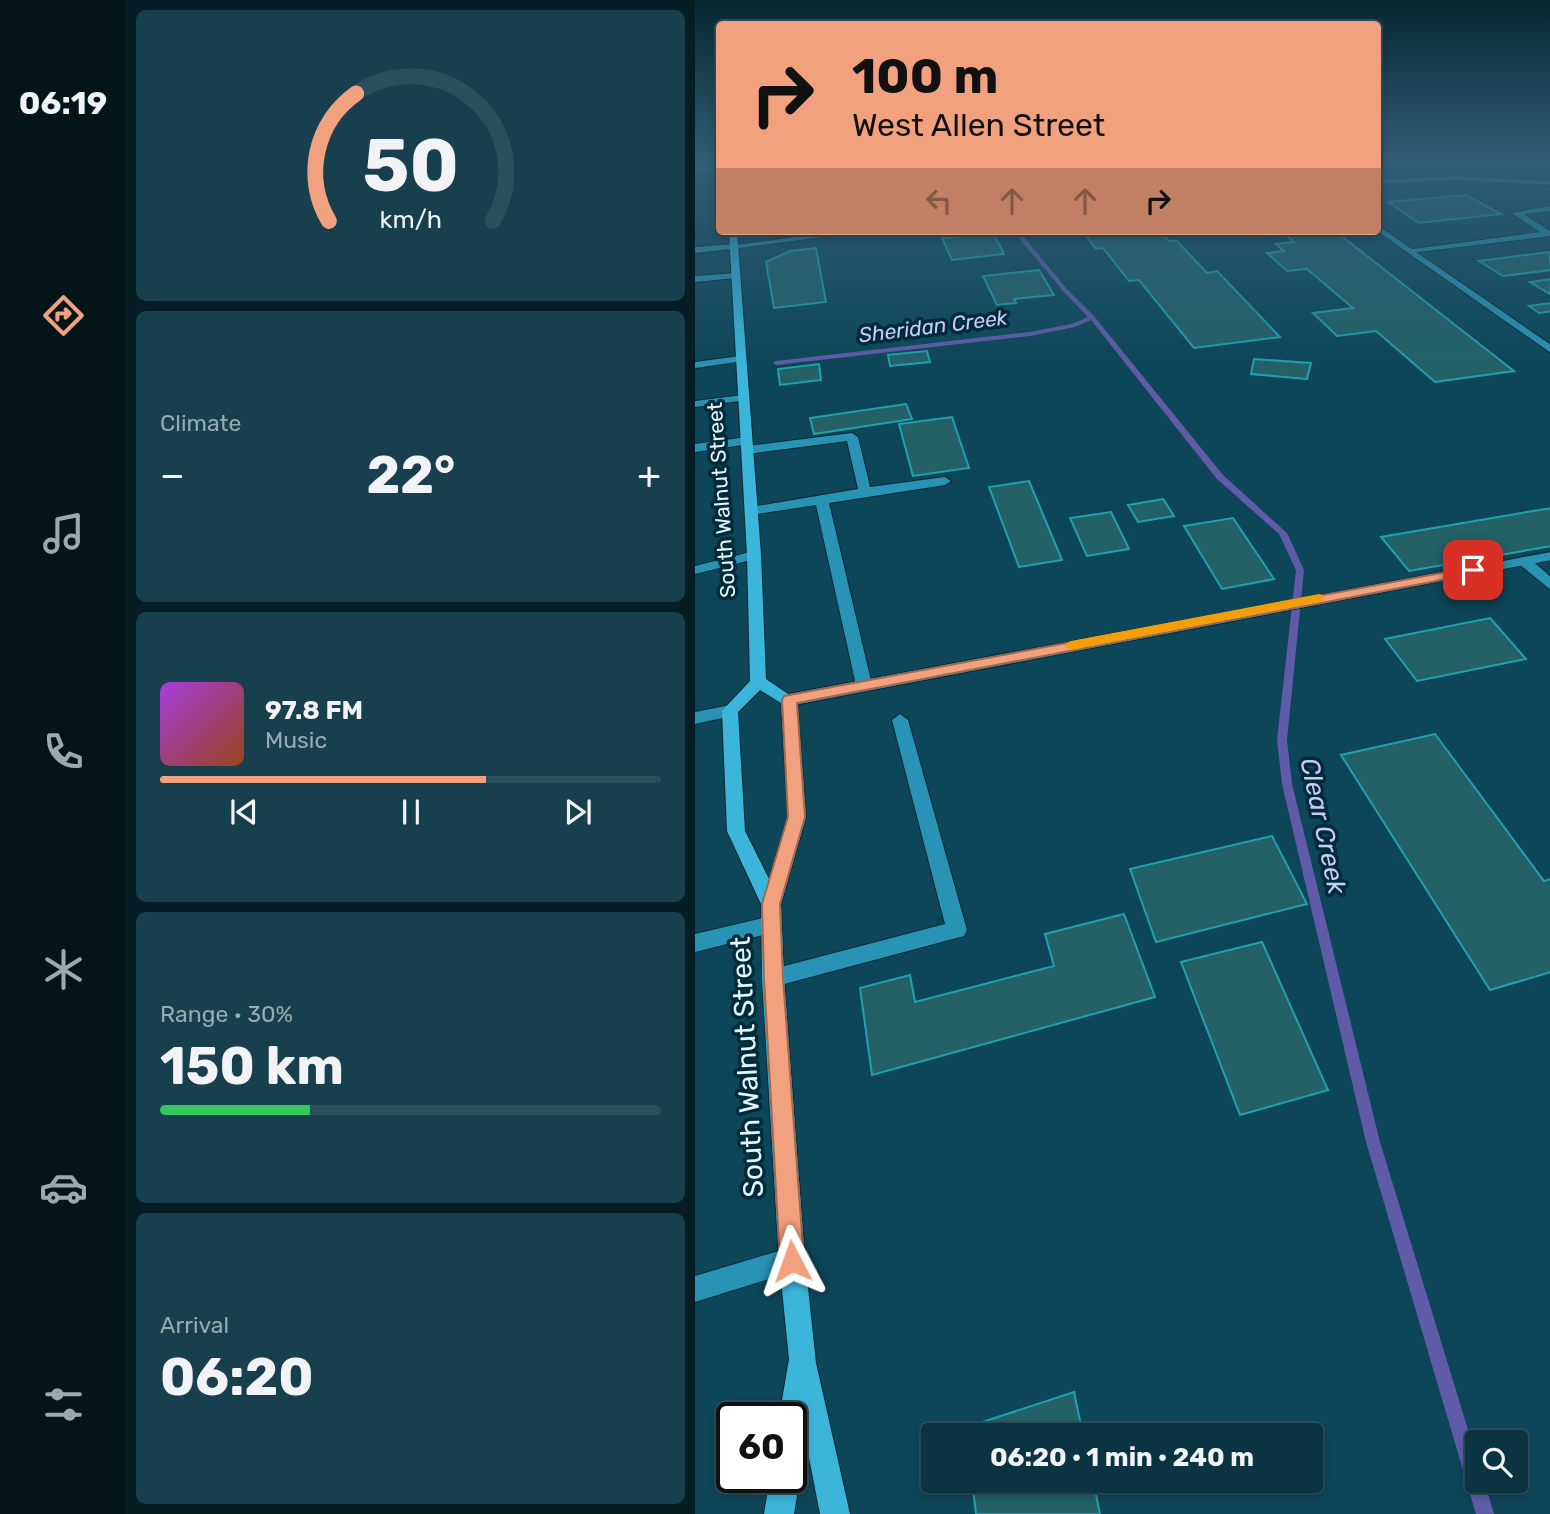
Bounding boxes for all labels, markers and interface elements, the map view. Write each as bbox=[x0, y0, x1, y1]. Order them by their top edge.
text: 100 m bbox=[852, 47, 998, 105]
icon: right bbox=[737, 49, 828, 140]
text: 06:19 bbox=[19, 84, 107, 122]
text: West Allen Street bbox=[852, 106, 1105, 144]
text: 50 bbox=[362, 124, 459, 210]
icon: left bbox=[920, 182, 958, 220]
icon: ahead bbox=[993, 182, 1031, 220]
icon: ahead bbox=[1066, 182, 1104, 220]
icon: right bbox=[1139, 182, 1177, 220]
text: km/h bbox=[379, 205, 442, 234]
icon: directions bbox=[39, 291, 88, 340]
water label: Sheridan Creek bbox=[857, 304, 1010, 348]
street label: South Walnut Street bbox=[702, 401, 740, 599]
text: Climate bbox=[160, 409, 241, 437]
text: 22° bbox=[367, 444, 456, 506]
text: − bbox=[160, 452, 185, 498]
text: + bbox=[637, 452, 661, 498]
icon: music bbox=[39, 509, 88, 558]
pin bbox=[1443, 540, 1503, 600]
icon: arrive bbox=[1454, 551, 1492, 589]
text: 97.8 FM bbox=[265, 695, 363, 726]
text: Music bbox=[265, 726, 327, 754]
icon: phone bbox=[39, 727, 88, 776]
water label: Clear Creek bbox=[1293, 755, 1353, 898]
icon: previous bbox=[225, 793, 263, 831]
icon: pause bbox=[392, 793, 430, 831]
icon: next bbox=[559, 793, 597, 831]
street label: South Walnut Street bbox=[724, 936, 770, 1198]
icon: climate bbox=[39, 945, 88, 994]
text: Range · 30% bbox=[160, 1000, 293, 1028]
text: 150 km bbox=[160, 1035, 344, 1097]
icon: car bbox=[39, 1163, 88, 1212]
position arrow bbox=[755, 1224, 829, 1298]
text: Arrival bbox=[160, 1311, 229, 1339]
text: 06:20 bbox=[160, 1346, 314, 1408]
icon: filters bbox=[39, 1380, 88, 1429]
speed limit sign: 60 bbox=[716, 1402, 807, 1493]
map controls bbox=[1465, 1430, 1528, 1493]
button: search bbox=[1465, 1430, 1528, 1493]
text: 06:20 · 1 min · 240 m bbox=[990, 1442, 1254, 1473]

